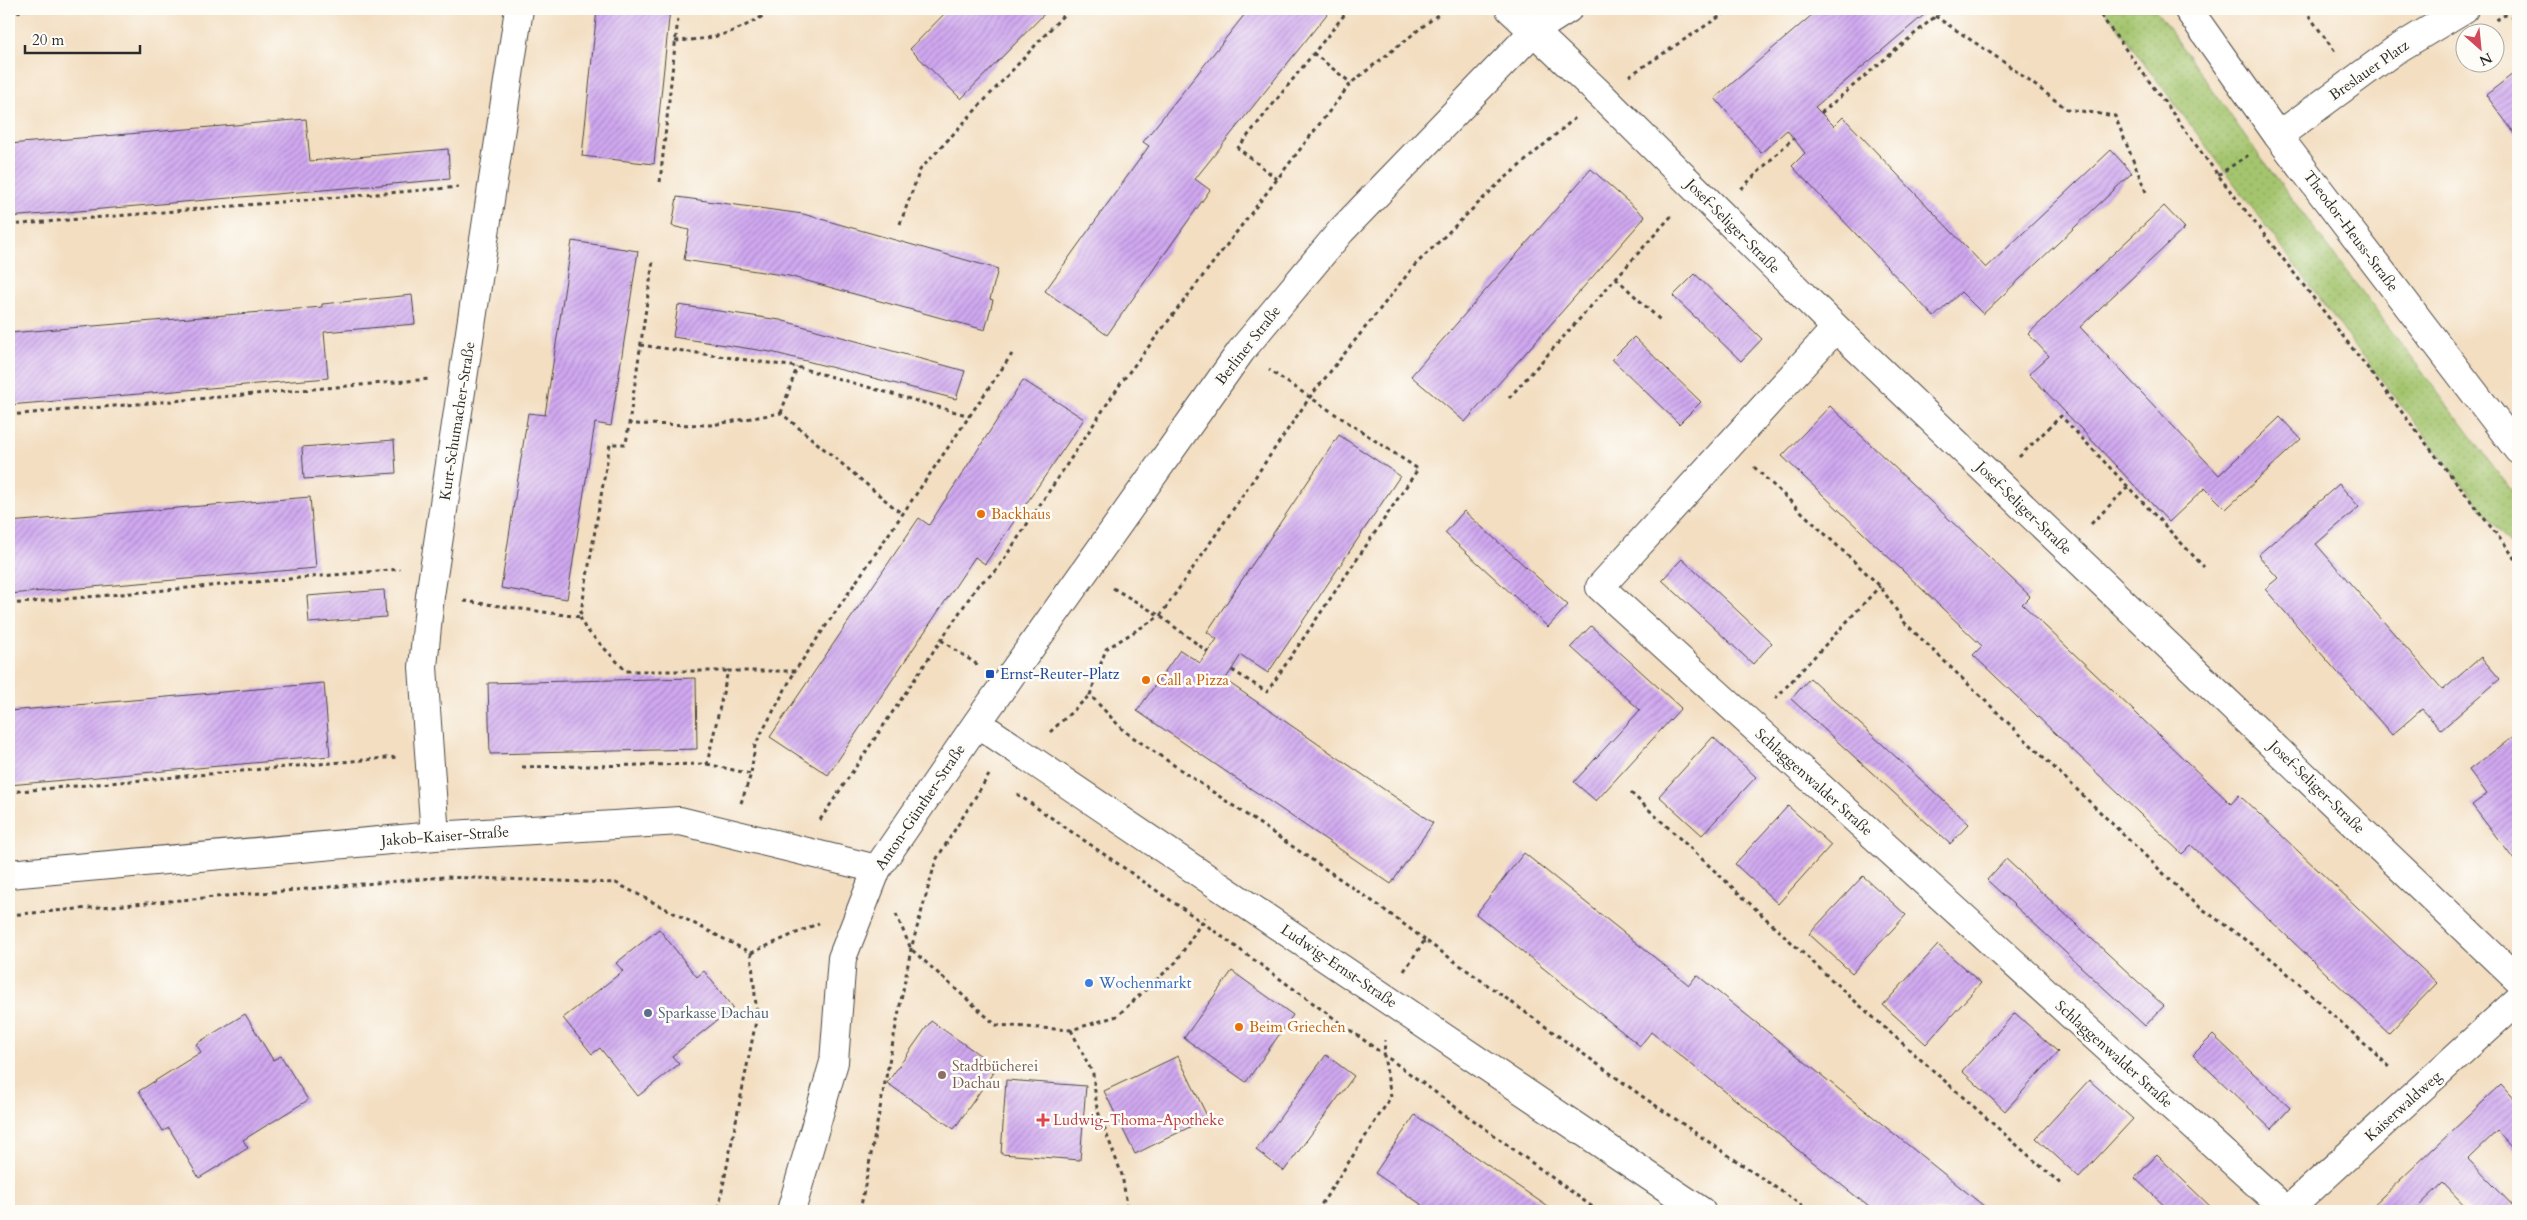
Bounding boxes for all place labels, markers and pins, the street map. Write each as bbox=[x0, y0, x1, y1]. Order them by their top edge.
place label: Backhaus bbox=[991, 504, 1051, 524]
marker: Backhaus bbox=[975, 508, 987, 520]
place label: Ernst-Reuter-Platz bbox=[1000, 664, 1120, 684]
marker: Ernst-Reuter-Platz bbox=[984, 668, 996, 680]
place label: Call a Pizza bbox=[1156, 670, 1230, 690]
marker: Call a Pizza bbox=[1140, 674, 1152, 686]
place label: Wochenmarkt bbox=[1098, 973, 1192, 993]
marker: Wochenmarkt bbox=[1083, 977, 1095, 989]
place label: Sparkasse Dachau bbox=[658, 1003, 769, 1023]
marker: Sparkasse Dachau bbox=[642, 1007, 654, 1019]
place label: Beim Griechen bbox=[1249, 1017, 1346, 1037]
marker: Beim Griechen bbox=[1233, 1021, 1245, 1033]
place label: Stadtbücherei Dachau bbox=[952, 1056, 1038, 1093]
marker: Stadtbücherei Dachau bbox=[936, 1069, 948, 1081]
place label: Ludwig-Thoma-Apotheke bbox=[1053, 1110, 1224, 1130]
marker: Ludwig-Thoma-Apotheke bbox=[1037, 1114, 1049, 1126]

